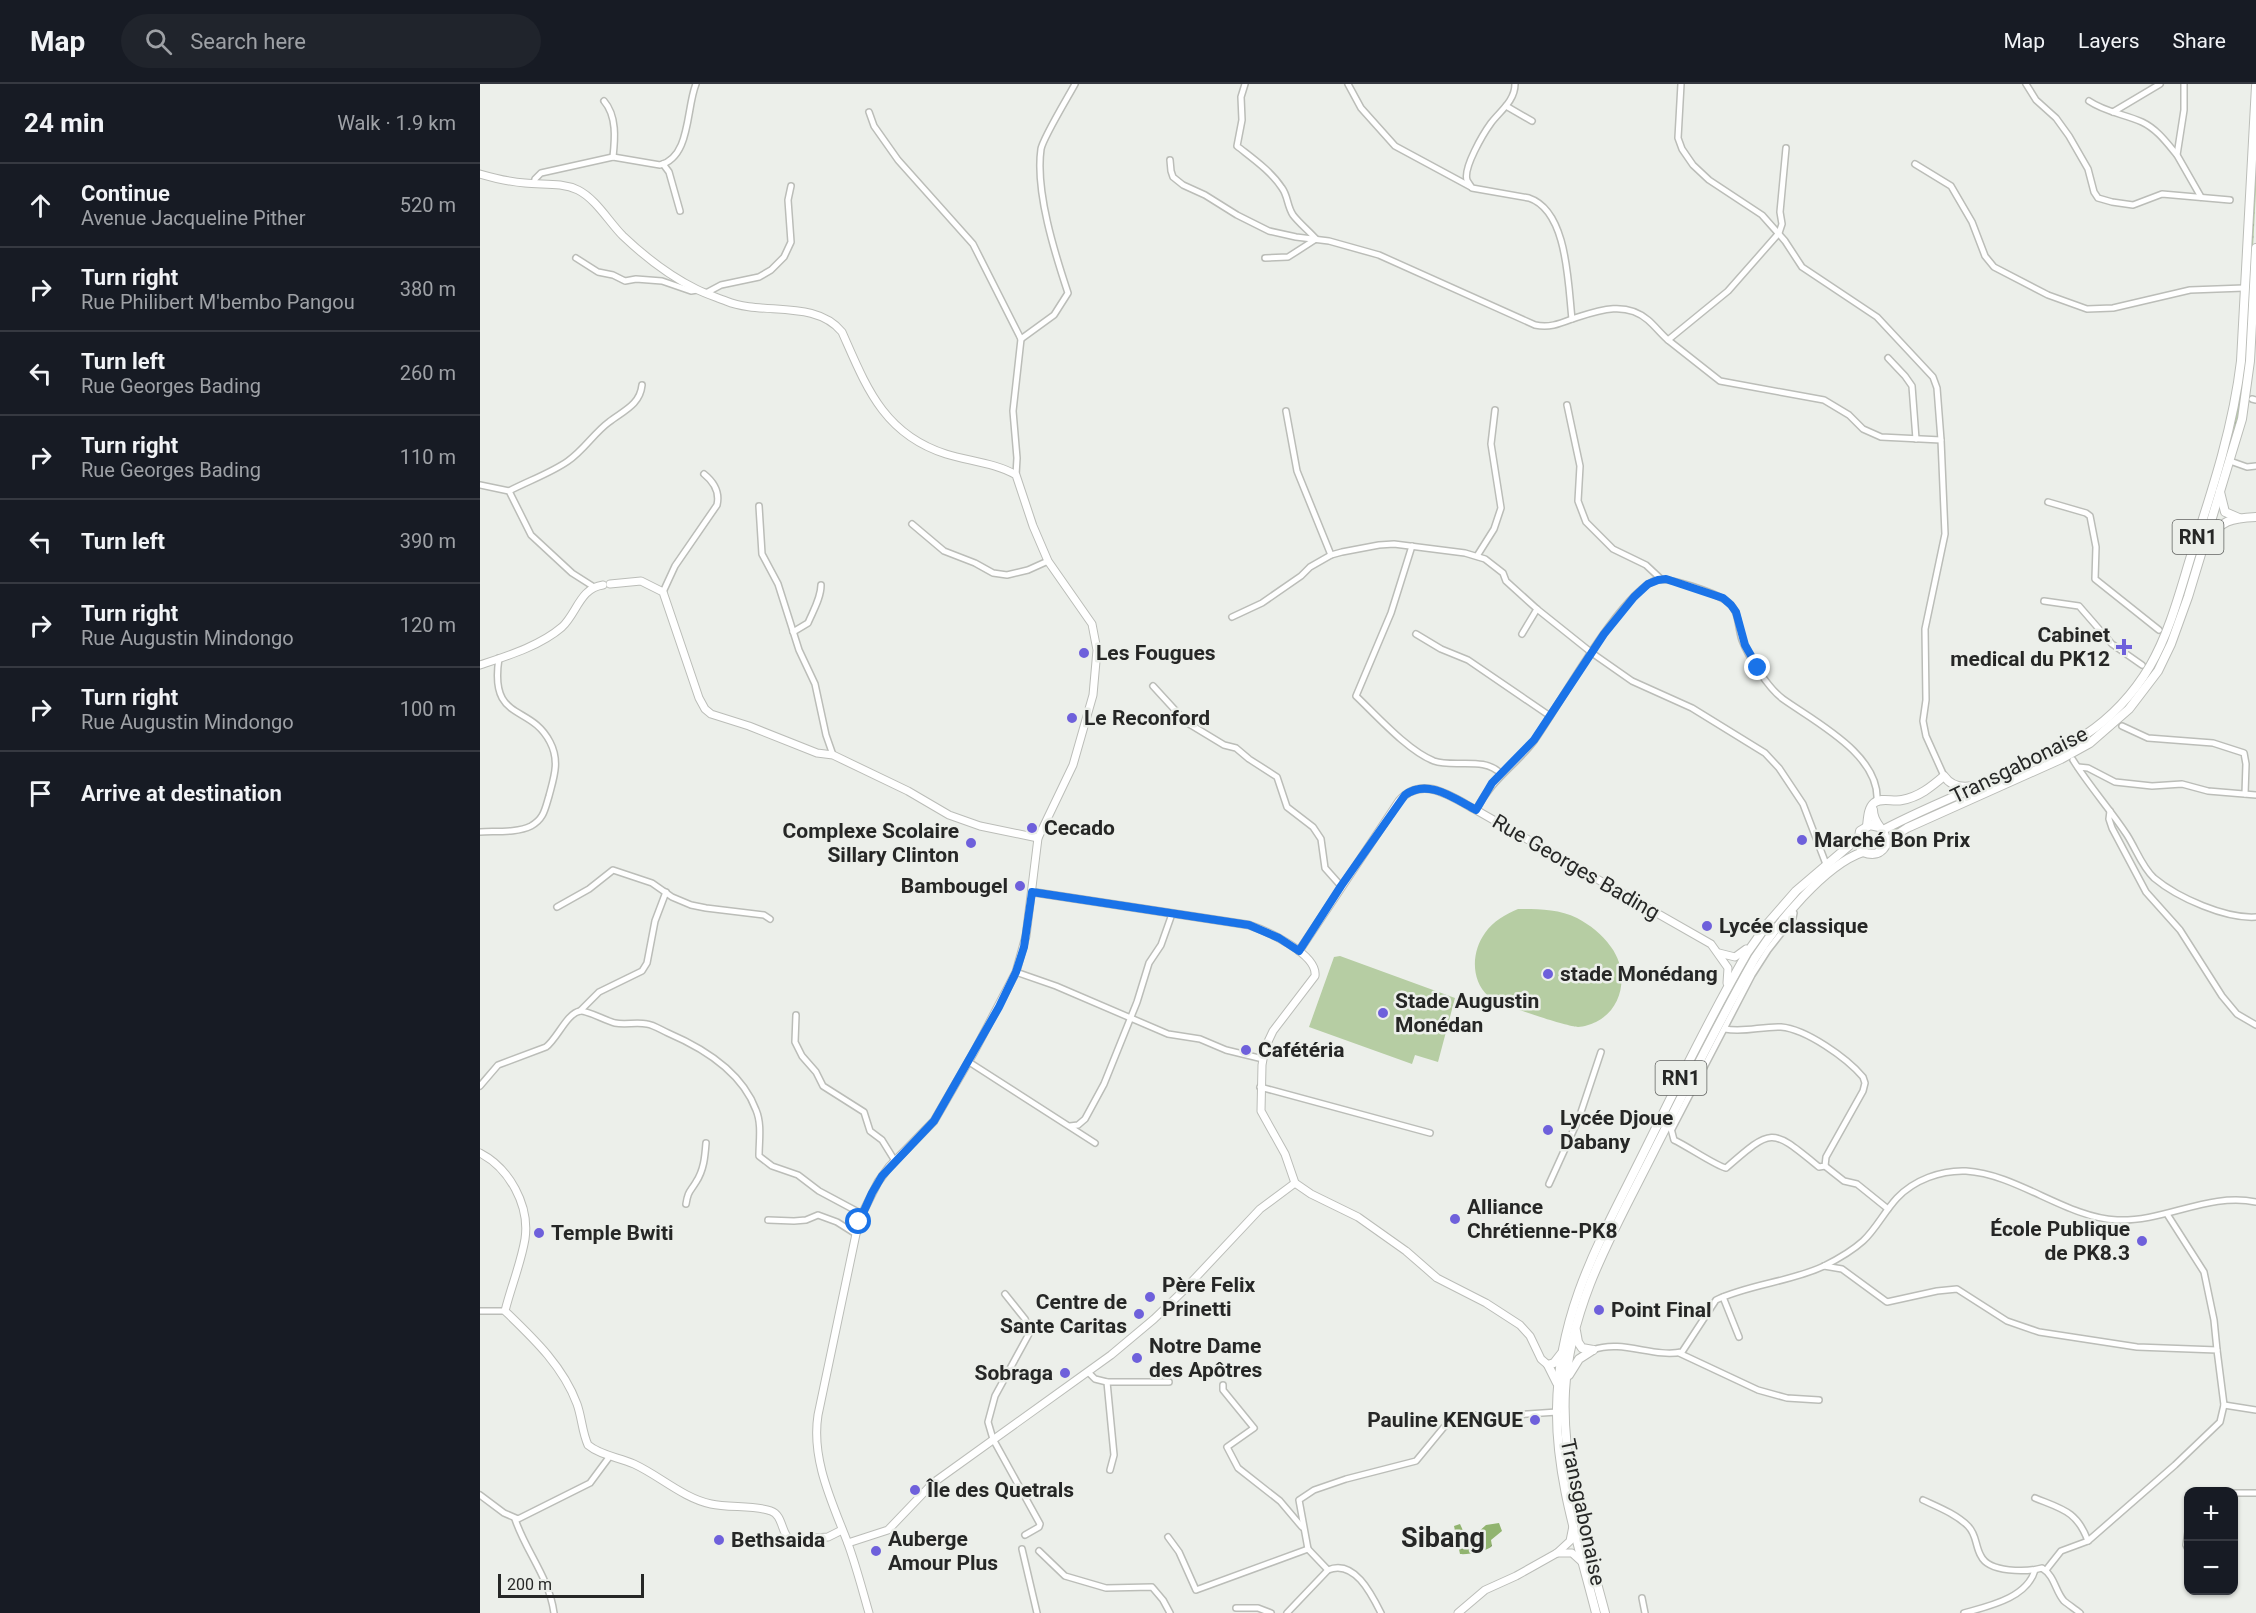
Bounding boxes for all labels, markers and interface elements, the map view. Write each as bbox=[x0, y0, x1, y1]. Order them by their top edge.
search box bbox=[121, 14, 541, 68]
text: Map bbox=[30, 25, 85, 58]
icon: search bbox=[142, 25, 175, 58]
text: Search here bbox=[190, 29, 306, 54]
text: Map bbox=[2003, 29, 2045, 53]
text: Layers bbox=[2078, 29, 2139, 53]
text: Share bbox=[2172, 29, 2226, 53]
text: 24 min bbox=[24, 108, 104, 138]
text: Walk · 1.9 km bbox=[337, 111, 456, 135]
text: Continue bbox=[81, 181, 170, 206]
icon: ahead bbox=[24, 189, 57, 222]
text: 520 m bbox=[400, 193, 456, 217]
text: Avenue Jacqueline Pither bbox=[81, 206, 306, 230]
text: Turn right bbox=[81, 265, 178, 290]
icon: right bbox=[24, 273, 57, 306]
text: 380 m bbox=[400, 277, 456, 301]
text: Rue Philibert M'bembo Pangou bbox=[81, 290, 355, 314]
text: Turn left bbox=[81, 349, 165, 374]
icon: left bbox=[24, 357, 57, 390]
text: 260 m bbox=[400, 361, 456, 385]
text: Rue Georges Bading bbox=[81, 374, 261, 398]
text: Turn right bbox=[81, 433, 178, 458]
icon: right bbox=[24, 441, 57, 474]
text: 110 m bbox=[400, 445, 456, 469]
text: Rue Georges Bading bbox=[81, 458, 261, 482]
road number: RN1 bbox=[2172, 520, 2224, 554]
icon: left bbox=[24, 525, 57, 558]
text: Turn left bbox=[81, 529, 165, 554]
text: 390 m bbox=[400, 529, 456, 553]
text: Turn right bbox=[81, 601, 178, 626]
icon: right bbox=[24, 609, 57, 642]
text: 120 m bbox=[400, 613, 456, 637]
place label: Cabinet medical du PK12 bbox=[1950, 623, 2110, 671]
text: Rue Augustin Mindongo bbox=[81, 626, 294, 650]
marker: Cabinet medical du PK12 bbox=[2115, 638, 2133, 656]
place label: Les Fougues bbox=[1096, 641, 1216, 665]
marker: Les Fougues bbox=[1077, 646, 1091, 660]
route end bbox=[1744, 654, 1770, 680]
text: Turn right bbox=[81, 685, 178, 710]
icon: right bbox=[24, 693, 57, 726]
text: 100 m bbox=[400, 697, 456, 721]
place label: Le Reconford bbox=[1084, 706, 1210, 730]
text: Rue Augustin Mindongo bbox=[81, 710, 294, 734]
marker: Le Reconford bbox=[1065, 711, 1079, 725]
street label: Transgabonaise bbox=[1947, 721, 2091, 809]
icon: arrive bbox=[24, 777, 57, 810]
text: Arrive at destination bbox=[81, 781, 282, 806]
street label: Rue Georges Bading bbox=[1488, 809, 1664, 925]
place label: Cecado bbox=[1044, 816, 1115, 840]
place label: Complexe Scolaire Sillary Clinton bbox=[783, 819, 959, 867]
marker: Cecado bbox=[1025, 821, 1039, 835]
place label: Marché Bon Prix bbox=[1814, 828, 1970, 852]
marker: Marché Bon Prix bbox=[1795, 833, 1809, 847]
marker: Complexe Scolaire Sillary Clinton bbox=[964, 836, 978, 850]
place label: Bambougel bbox=[901, 874, 1008, 898]
marker: Bambougel bbox=[1013, 879, 1027, 893]
place label: Lycée classique bbox=[1719, 914, 1868, 938]
marker: Lycée classique bbox=[1700, 919, 1714, 933]
place label: stade Monédang bbox=[1560, 962, 1718, 986]
marker: stade Monédang bbox=[1541, 967, 1555, 981]
place label: Stade Augustin Monédan bbox=[1395, 989, 1539, 1037]
marker: Stade Augustin Monédan bbox=[1376, 1006, 1390, 1020]
place label: Cafétéria bbox=[1258, 1038, 1345, 1062]
marker: Cafétéria bbox=[1239, 1043, 1253, 1057]
road number: RN1 bbox=[1656, 1061, 1706, 1095]
place label: Lycée Djoue Dabany bbox=[1560, 1106, 1673, 1154]
marker: Lycée Djoue Dabany bbox=[1541, 1123, 1555, 1137]
place label: Alliance Chrétienne-PK8 bbox=[1467, 1195, 1617, 1243]
route start bbox=[845, 1208, 871, 1234]
marker: Alliance Chrétienne-PK8 bbox=[1448, 1212, 1462, 1226]
place label: École Publique de PK8.3 bbox=[1990, 1217, 2130, 1265]
place label: Temple Bwiti bbox=[551, 1221, 674, 1245]
marker: Temple Bwiti bbox=[532, 1226, 546, 1240]
marker: École Publique de PK8.3 bbox=[2135, 1234, 2149, 1248]
place label: Père Felix Prinetti bbox=[1162, 1273, 1256, 1321]
place label: Centre de Sante Caritas bbox=[1000, 1290, 1127, 1338]
marker: Père Felix Prinetti bbox=[1143, 1290, 1157, 1304]
place label: Point Final bbox=[1611, 1298, 1712, 1322]
marker: Point Final bbox=[1592, 1303, 1606, 1317]
marker: Centre de Sante Caritas bbox=[1132, 1307, 1146, 1321]
place label: Notre Dame des Apôtres bbox=[1149, 1334, 1263, 1382]
marker: Notre Dame des Apôtres bbox=[1130, 1351, 1144, 1365]
place label: Sobraga bbox=[975, 1361, 1053, 1385]
marker: Sobraga bbox=[1058, 1366, 1072, 1380]
place label: Pauline KENGUE bbox=[1367, 1408, 1523, 1432]
marker: Pauline KENGUE bbox=[1528, 1413, 1542, 1427]
street label: Transgabonaise bbox=[1556, 1436, 1610, 1588]
place label: Île des Quetrals bbox=[926, 1478, 1074, 1502]
marker: Île des Quetrals bbox=[908, 1483, 922, 1497]
map controls bbox=[2184, 1487, 2238, 1595]
button: + bbox=[2184, 1487, 2238, 1541]
district label: Sibang bbox=[1401, 1522, 1485, 1554]
place label: Auberge Amour Plus bbox=[888, 1527, 998, 1575]
place label: Bethsaida bbox=[731, 1528, 825, 1552]
marker: Bethsaida bbox=[712, 1533, 726, 1547]
button: − bbox=[2184, 1541, 2238, 1595]
marker: Auberge Amour Plus bbox=[869, 1544, 883, 1558]
scale bar bbox=[498, 1571, 644, 1598]
text: 200 m bbox=[507, 1575, 552, 1594]

